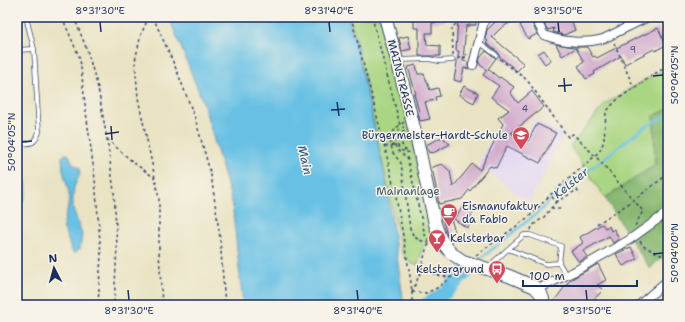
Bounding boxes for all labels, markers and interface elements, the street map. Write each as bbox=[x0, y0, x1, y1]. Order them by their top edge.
text: 8°31'30"E bbox=[75, 4, 125, 17]
text: 8°31'40"E bbox=[304, 4, 354, 17]
text: 8°31'50"E bbox=[534, 4, 582, 17]
street label: MAINSTRASSE bbox=[384, 38, 417, 118]
house number: 9 bbox=[630, 44, 636, 56]
text: 50°04'05"N bbox=[668, 46, 681, 104]
house number: 4 bbox=[522, 103, 528, 115]
text: 50°04'05"N bbox=[5, 113, 18, 171]
school or university icon: Bürgermeister-Hardt-Schule bbox=[511, 125, 531, 150]
place label: Bürgermeister-Hardt-Schule bbox=[362, 128, 508, 143]
water label: Main bbox=[294, 144, 316, 176]
water label: Kelster bbox=[550, 164, 592, 202]
park label: Mainanlage bbox=[376, 184, 440, 199]
place label: Eismanufaktur da Fabio bbox=[462, 199, 539, 227]
cafe icon: Eismanufaktur da Fabio bbox=[439, 202, 459, 227]
text: 50°04'00"N bbox=[668, 223, 681, 283]
bar icon: Kelsterbar bbox=[427, 228, 447, 253]
place label: Kelsterbar bbox=[450, 231, 505, 246]
north arrow bbox=[34, 248, 74, 288]
text: N bbox=[48, 251, 58, 266]
bus stop icon: Kelstergrund bbox=[487, 259, 507, 284]
place label: Kelstergrund bbox=[416, 262, 484, 277]
scale bar bbox=[523, 262, 637, 288]
text: 100 m bbox=[529, 268, 565, 284]
text: 8°31'30"E bbox=[104, 304, 154, 317]
text: 8°31'40"E bbox=[333, 304, 383, 317]
text: 8°31'50"E bbox=[563, 304, 611, 317]

